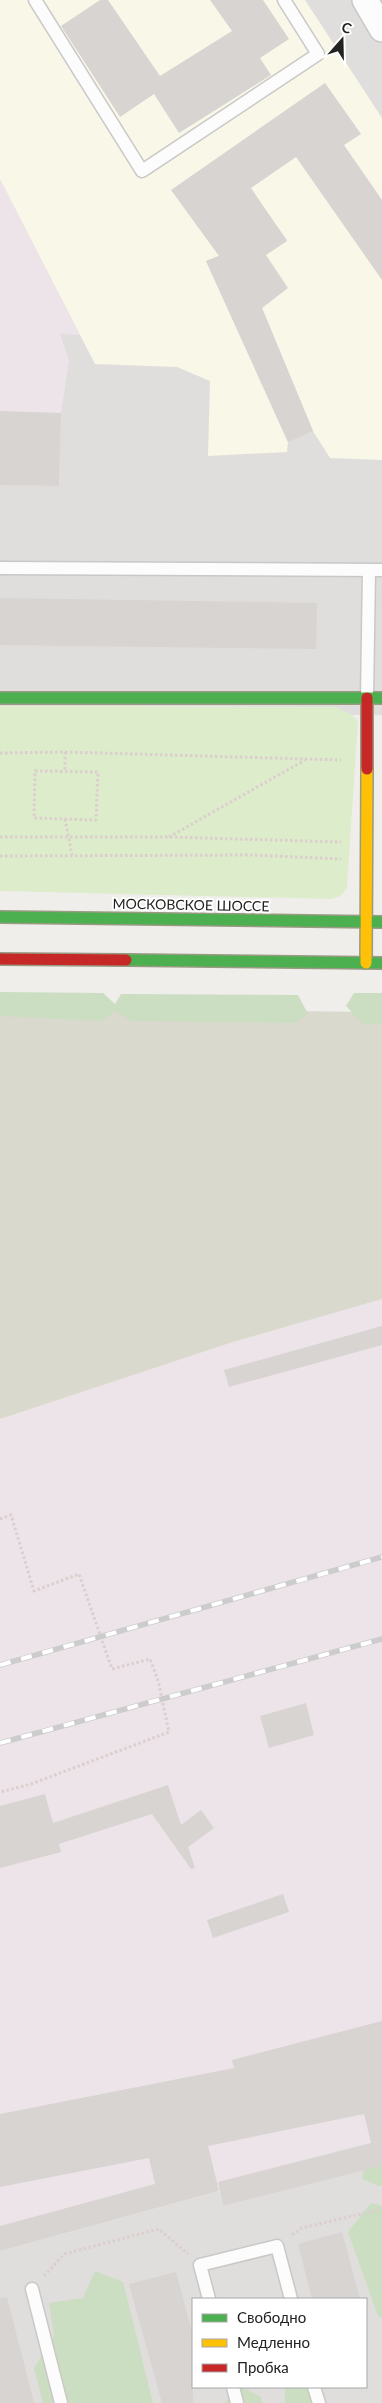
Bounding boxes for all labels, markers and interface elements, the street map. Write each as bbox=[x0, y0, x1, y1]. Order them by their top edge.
north arrow bbox=[317, 15, 367, 65]
text: С bbox=[339, 18, 355, 37]
street label: МОСКОВСКОЕ ШОССЕ bbox=[112, 895, 270, 914]
legend bbox=[192, 2298, 367, 2388]
text: Свободно bbox=[237, 2308, 306, 2326]
text: Медленно bbox=[237, 2333, 310, 2351]
text: Пробка bbox=[237, 2358, 289, 2376]

